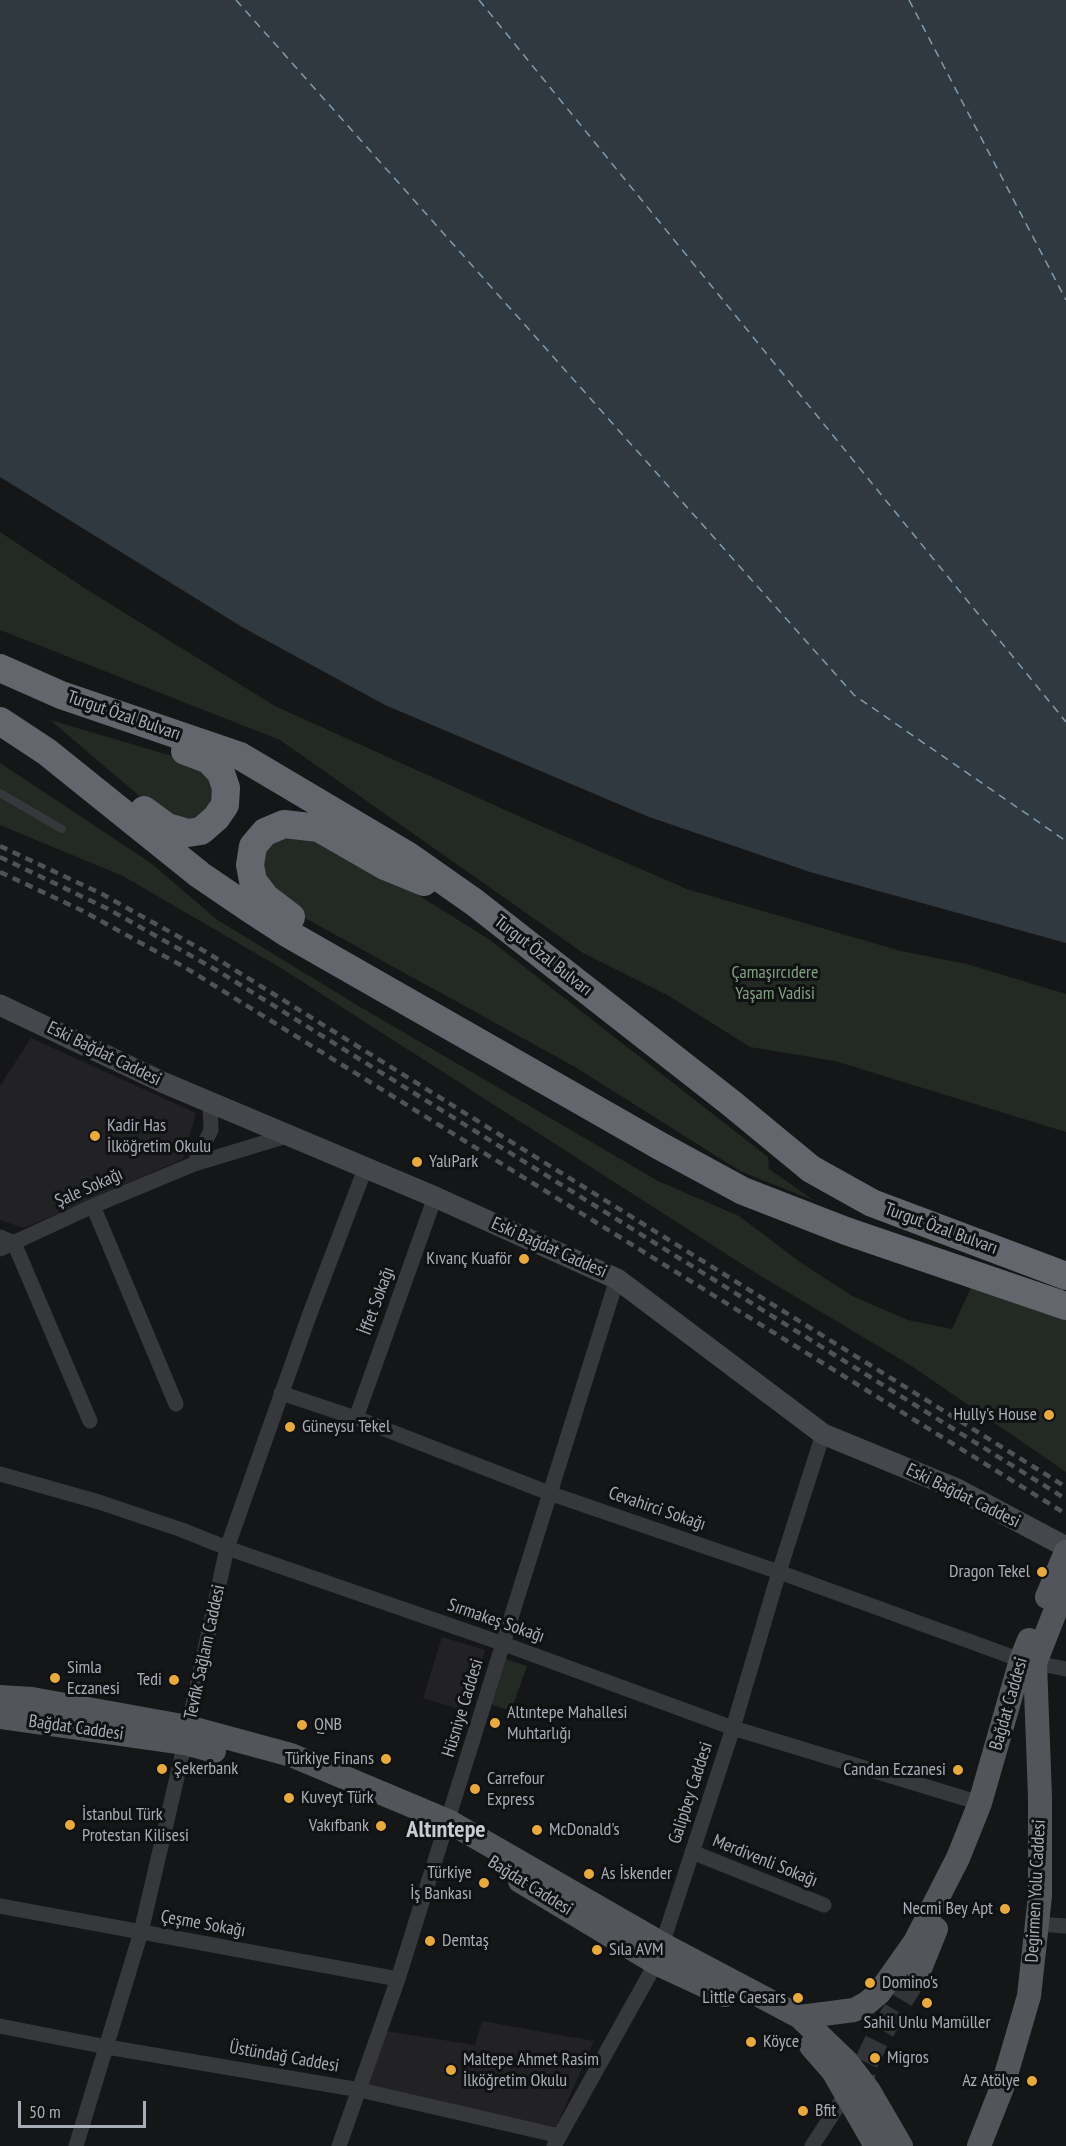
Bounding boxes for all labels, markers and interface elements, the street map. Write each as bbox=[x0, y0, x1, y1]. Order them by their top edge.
street label: Turgut Özal Bulvarı bbox=[65, 687, 183, 745]
street label: Turgut Özal Bulvarı bbox=[490, 911, 596, 1001]
park label: Çamaşırcıdere Yaşam Vadisi bbox=[732, 962, 818, 1004]
street label: Eski Bağdat Caddesi bbox=[44, 1017, 164, 1091]
place label: Kadir Has İlköğretim Okulu bbox=[107, 1115, 211, 1158]
marker: Kadir Has İlköğretim Okulu bbox=[88, 1129, 102, 1143]
place label: YalıPark bbox=[429, 1151, 478, 1173]
marker: YalıPark bbox=[410, 1155, 424, 1169]
street label: Şale Sokağı bbox=[52, 1164, 126, 1212]
street label: Turgut Özal Bulvarı bbox=[882, 1199, 1000, 1259]
street label: Eski Bağdat Caddesi bbox=[488, 1213, 610, 1283]
place label: Kıvanç Kuaför bbox=[426, 1248, 512, 1270]
marker: Kıvanç Kuaför bbox=[517, 1252, 531, 1266]
street label: İffet Sokağı bbox=[355, 1264, 399, 1338]
place label: Hully's House bbox=[953, 1404, 1037, 1426]
marker: Hully's House bbox=[1042, 1408, 1056, 1422]
place label: Güneysu Tekel bbox=[302, 1416, 390, 1438]
marker: Güneysu Tekel bbox=[283, 1420, 297, 1434]
street label: Eski Bağdat Caddesi bbox=[903, 1459, 1023, 1533]
street label: Cevahirci Sokağı bbox=[606, 1482, 708, 1536]
place label: Dragon Tekel bbox=[949, 1561, 1030, 1583]
marker: Dragon Tekel bbox=[1035, 1565, 1049, 1579]
street label: Tevfik Sağlam Caddesi bbox=[180, 1583, 230, 1721]
street label: Sırmakeş Sokağı bbox=[445, 1594, 547, 1648]
street label: Bağdat Caddesi bbox=[985, 1655, 1033, 1753]
street label: Hüsniye Caddesi bbox=[438, 1656, 488, 1760]
place label: Simla Eczanesi bbox=[67, 1657, 120, 1700]
place label: Tedi bbox=[137, 1669, 162, 1691]
marker: Simla Eczanesi bbox=[48, 1671, 62, 1685]
marker: Tedi bbox=[167, 1673, 181, 1687]
place label: Altıntepe Mahallesi Muhtarlığı bbox=[507, 1702, 627, 1744]
street label: Bağdat Caddesi bbox=[27, 1711, 125, 1745]
place label: QNB bbox=[314, 1714, 342, 1736]
marker: Altıntepe Mahallesi Muhtarlığı bbox=[488, 1716, 502, 1730]
marker: QNB bbox=[295, 1718, 309, 1732]
street label: Galipbey Caddesi bbox=[664, 1739, 718, 1847]
place label: Türkiye Finans bbox=[285, 1748, 374, 1770]
marker: Türkiye Finans bbox=[379, 1752, 393, 1766]
place label: Şekerbank bbox=[174, 1758, 238, 1780]
place label: Candan Eczanesi bbox=[843, 1759, 946, 1781]
marker: Şekerbank bbox=[155, 1762, 169, 1776]
marker: Candan Eczanesi bbox=[951, 1763, 965, 1777]
place label: Carrefour Express bbox=[487, 1768, 545, 1810]
marker: Carrefour Express bbox=[468, 1782, 482, 1796]
place label: Kuveyt Türk bbox=[301, 1787, 374, 1809]
marker: Kuveyt Türk bbox=[282, 1791, 296, 1805]
place label: İstanbul Türk Protestan Kilisesi bbox=[82, 1804, 189, 1846]
place label: Vakıfbank bbox=[309, 1815, 369, 1837]
district label: Altıntepe bbox=[406, 1816, 486, 1844]
marker: İstanbul Türk Protestan Kilisesi bbox=[63, 1818, 77, 1832]
marker: Vakıfbank bbox=[374, 1819, 388, 1833]
place label: McDonald's bbox=[549, 1819, 620, 1841]
street label: Degirmen Yolu Caddesi bbox=[1021, 1819, 1051, 1963]
marker: McDonald's bbox=[530, 1823, 544, 1837]
street label: Merdivenli Sokağı bbox=[709, 1830, 821, 1892]
street label: Bağdat Caddesi bbox=[484, 1852, 576, 1920]
place label: Türkiye İş Bankası bbox=[410, 1862, 472, 1904]
place label: As İskender bbox=[601, 1863, 672, 1885]
marker: As İskender bbox=[582, 1867, 596, 1881]
marker: Türkiye İş Bankası bbox=[477, 1876, 491, 1890]
place label: Necmi Bey Apt bbox=[903, 1898, 993, 1920]
marker: Necmi Bey Apt bbox=[998, 1902, 1012, 1916]
street label: Çeşme Sokağı bbox=[159, 1906, 247, 1942]
place label: Demtaş bbox=[442, 1930, 489, 1952]
marker: Demtaş bbox=[423, 1934, 437, 1948]
place label: Sıla AVM bbox=[609, 1939, 663, 1961]
marker: Sıla AVM bbox=[590, 1943, 604, 1957]
place label: Domino's bbox=[882, 1972, 938, 1994]
marker: Domino's bbox=[863, 1976, 877, 1990]
place label: Little Caesars bbox=[702, 1987, 786, 2009]
marker: Little Caesars bbox=[791, 1991, 805, 2005]
marker: Sahil Unlu Mamüller bbox=[920, 1996, 934, 2010]
place label: Sahil Unlu Mamüller bbox=[864, 2012, 990, 2034]
place label: Köyce bbox=[763, 2031, 799, 2053]
marker: Köyce bbox=[744, 2035, 758, 2049]
street label: Üstündağ Caddesi bbox=[228, 2037, 340, 2077]
place label: Migros bbox=[887, 2047, 929, 2069]
place label: Maltepe Ahmet Rasim İlköğretim Okulu bbox=[463, 2049, 599, 2092]
marker: Migros bbox=[868, 2051, 882, 2065]
marker: Maltepe Ahmet Rasim İlköğretim Okulu bbox=[444, 2063, 458, 2077]
place label: Az Atölye bbox=[962, 2070, 1020, 2092]
marker: Az Atölye bbox=[1025, 2074, 1039, 2088]
scale bar bbox=[21, 2089, 148, 2127]
text: 50 m bbox=[29, 2100, 61, 2123]
place label: Bfit bbox=[815, 2100, 836, 2122]
marker: Bfit bbox=[796, 2104, 810, 2118]

